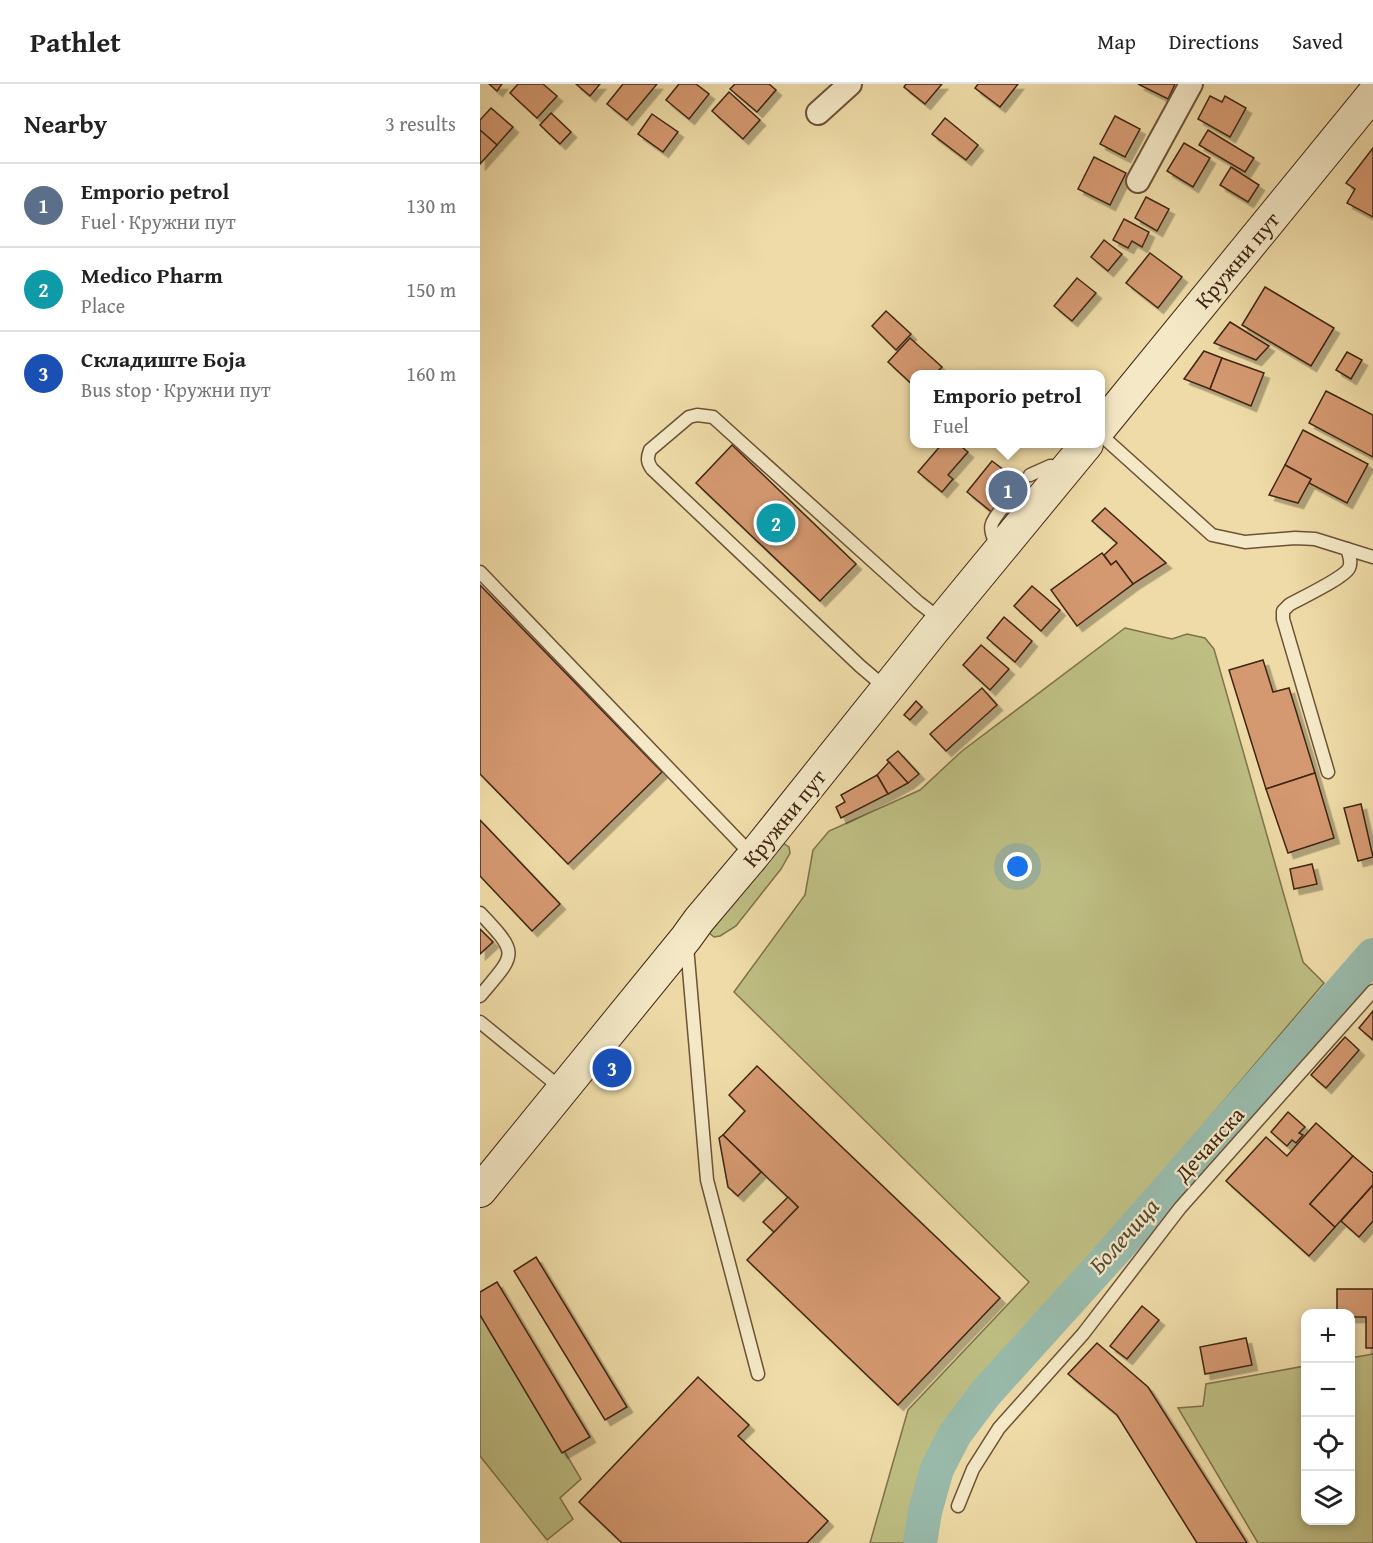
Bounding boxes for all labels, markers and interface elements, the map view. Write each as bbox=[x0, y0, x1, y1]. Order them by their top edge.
text: Pathlet bbox=[30, 21, 121, 62]
text: Map bbox=[1097, 26, 1136, 57]
text: Directions bbox=[1169, 26, 1259, 57]
text: Saved bbox=[1292, 26, 1343, 57]
text: Nearby bbox=[24, 104, 107, 143]
text: 3 results bbox=[385, 109, 456, 138]
text: Emporio petrol bbox=[81, 175, 229, 207]
text: 1 bbox=[38, 191, 49, 220]
text: 130 m bbox=[406, 191, 456, 220]
street label: Кружни пут bbox=[1187, 204, 1287, 315]
text: Fuel · Кружни пут bbox=[81, 207, 236, 236]
text: Medico Pharm bbox=[81, 259, 223, 291]
text: 2 bbox=[38, 275, 49, 304]
text: 150 m bbox=[406, 275, 456, 304]
text: Place bbox=[81, 291, 125, 320]
text: Складиште Боја bbox=[81, 343, 246, 375]
text: 3 bbox=[38, 359, 49, 388]
text: 160 m bbox=[406, 359, 456, 388]
popup bbox=[910, 370, 1105, 448]
text: Bus stop · Кружни пут bbox=[81, 375, 271, 404]
text: Emporio petrol bbox=[933, 379, 1082, 411]
text: Fuel bbox=[933, 411, 969, 440]
pin: 1 bbox=[988, 468, 1028, 512]
pin: 2 bbox=[756, 500, 796, 546]
street label: Кружни пут bbox=[735, 762, 834, 874]
your location bbox=[1003, 852, 1032, 881]
pin: 3 bbox=[592, 1046, 632, 1090]
street label: Дечанска bbox=[1166, 1099, 1252, 1189]
water label: Болечица bbox=[1080, 1190, 1167, 1281]
map controls bbox=[1301, 1309, 1355, 1525]
button: + bbox=[1301, 1309, 1355, 1363]
button: − bbox=[1301, 1363, 1355, 1417]
button: locate bbox=[1301, 1417, 1355, 1471]
button: layers bbox=[1301, 1471, 1355, 1525]

